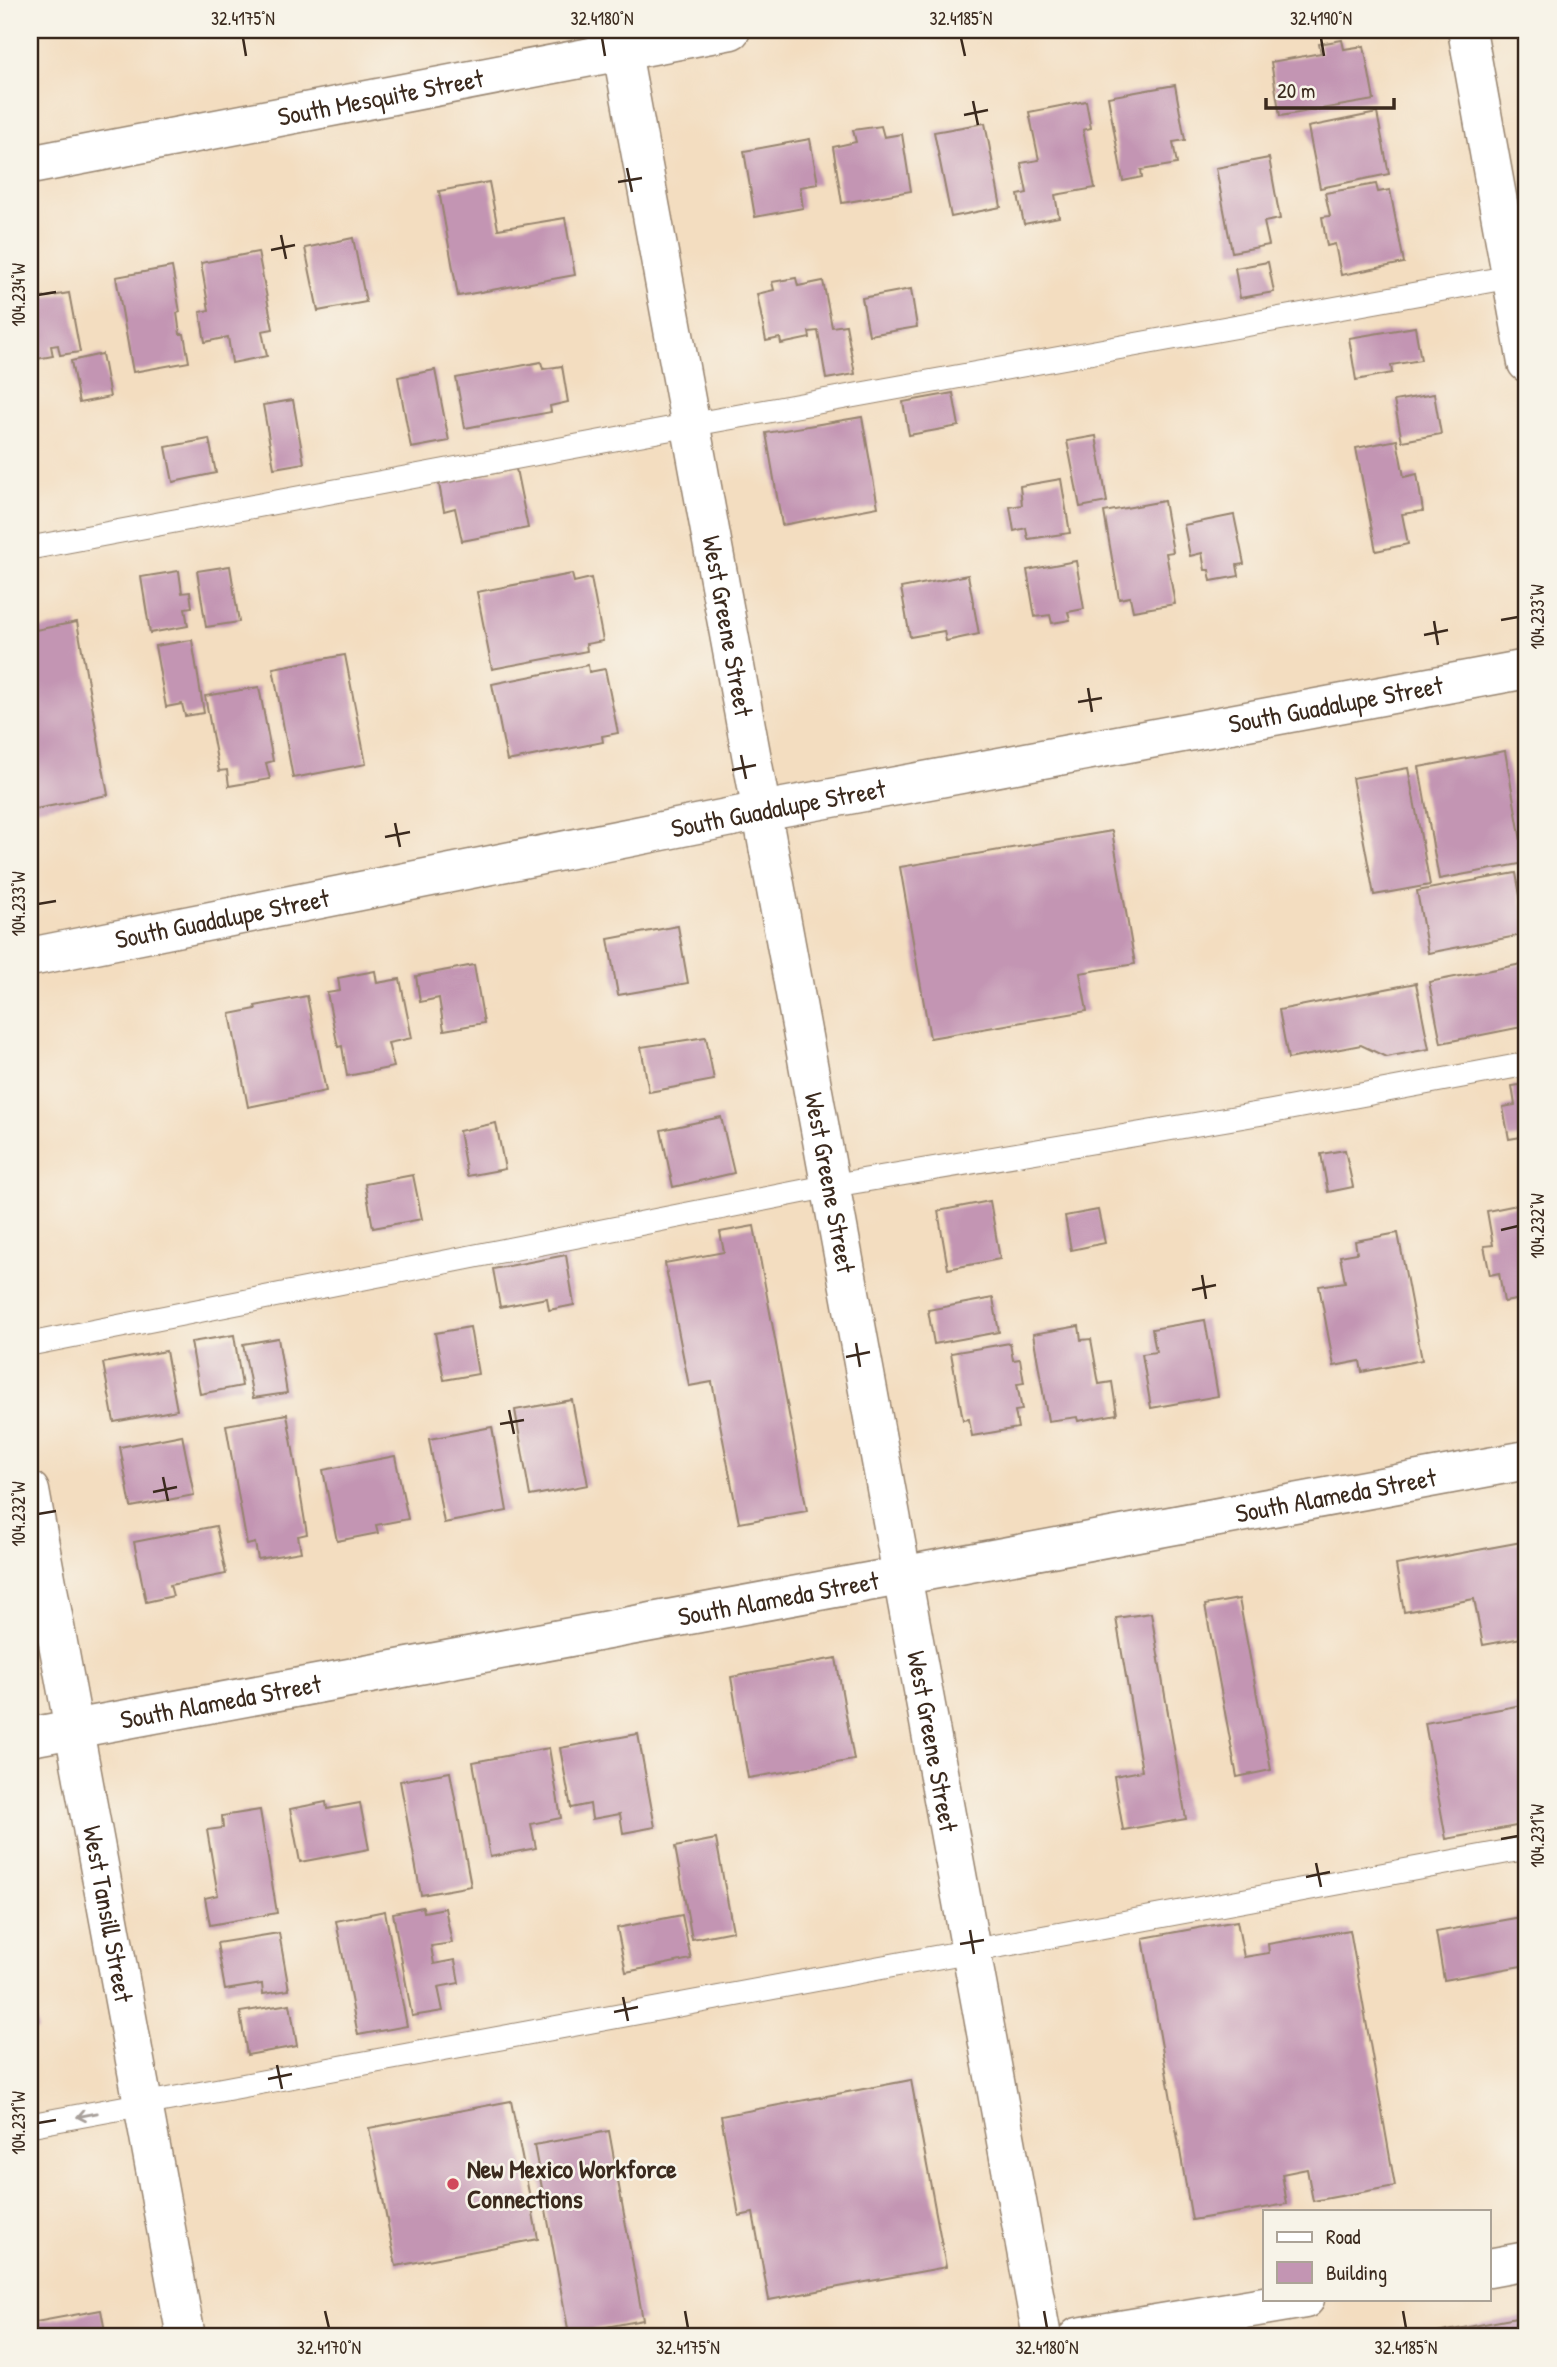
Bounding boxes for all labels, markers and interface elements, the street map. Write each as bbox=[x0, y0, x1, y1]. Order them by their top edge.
text: 32.4175°N bbox=[211, 6, 275, 31]
text: 32.4180°N bbox=[570, 6, 634, 31]
text: 32.4185°N bbox=[930, 6, 992, 31]
text: 32.4190°N bbox=[1290, 6, 1352, 31]
street label: South Mesquite Street bbox=[275, 60, 487, 134]
scale bar bbox=[1266, 66, 1394, 110]
text: 20 m bbox=[1277, 76, 1315, 105]
text: 104.234°W bbox=[6, 263, 31, 327]
street label: West Greene Street bbox=[694, 533, 762, 720]
text: 104.233°W bbox=[1525, 584, 1550, 650]
street label: South Guadalupe Street bbox=[1226, 667, 1447, 741]
street label: South Guadalupe Street bbox=[668, 770, 889, 846]
text: 104.233°W bbox=[6, 871, 31, 937]
street label: South Guadalupe Street bbox=[112, 880, 333, 957]
street label: West Greene Street bbox=[797, 1089, 864, 1277]
text: 104.232°W bbox=[1525, 1193, 1550, 1259]
street label: South Alameda Street bbox=[1233, 1459, 1440, 1531]
text: 104.232°W bbox=[6, 1481, 31, 1547]
street label: South Alameda Street bbox=[675, 1562, 882, 1634]
street label: West Greene Street bbox=[899, 1648, 967, 1836]
street label: South Alameda Street bbox=[117, 1665, 325, 1737]
text: 104.231°W bbox=[1525, 1804, 1550, 1868]
street label: West Tansill Street bbox=[75, 1823, 142, 2006]
text: 104.231°W bbox=[6, 2091, 31, 2155]
one-way arrow bbox=[76, 2109, 99, 2122]
place label: New Mexico Workforce Connections bbox=[467, 2151, 677, 2216]
marker: New Mexico Workforce Connections bbox=[445, 2176, 461, 2192]
legend bbox=[1263, 2210, 1490, 2300]
text: Road bbox=[1326, 2222, 1360, 2251]
text: Building bbox=[1326, 2258, 1387, 2287]
text: 32.4170°N bbox=[297, 2335, 361, 2360]
text: 32.4175°N bbox=[656, 2335, 720, 2360]
text: 32.4180°N bbox=[1015, 2335, 1079, 2360]
text: 32.4185°N bbox=[1375, 2335, 1437, 2360]

